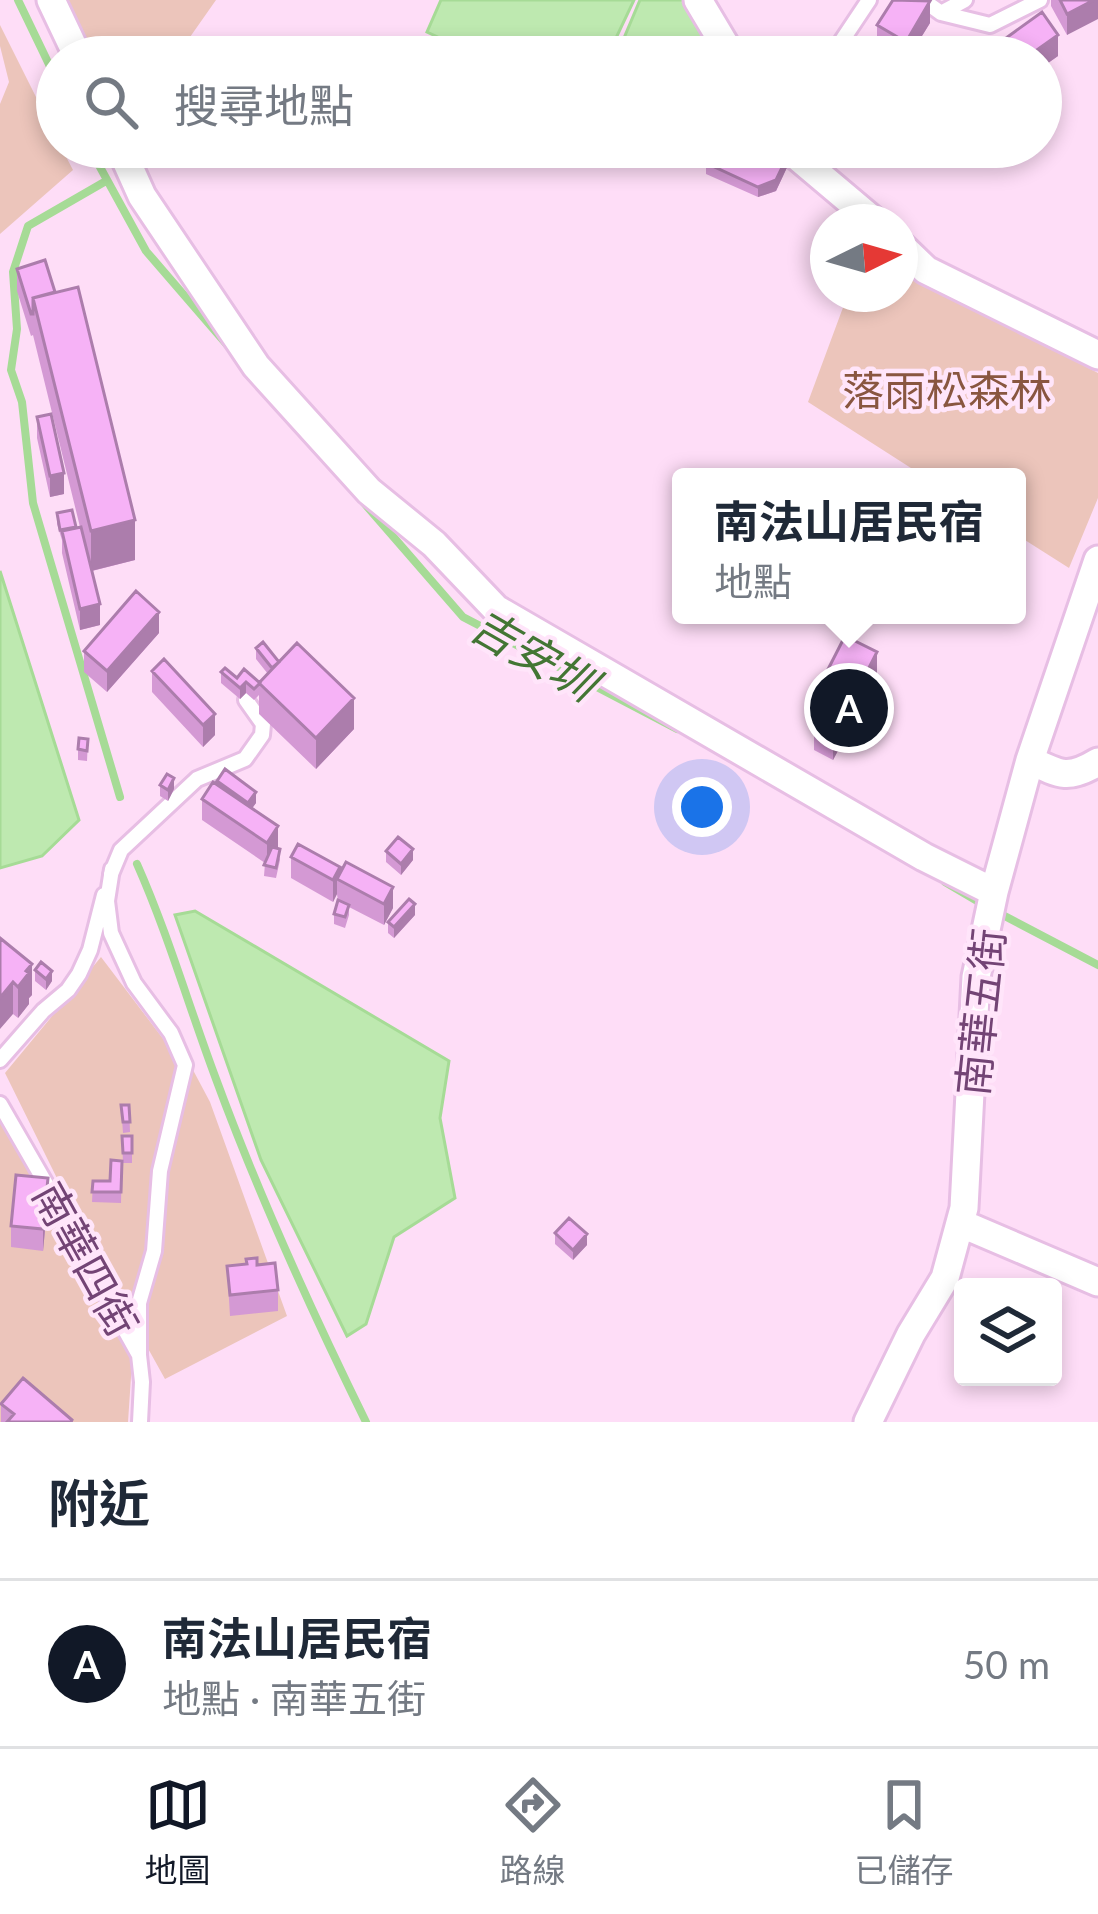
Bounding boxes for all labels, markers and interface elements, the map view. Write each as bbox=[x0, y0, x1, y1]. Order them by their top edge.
search box bbox=[36, 36, 1062, 168]
icon: search bbox=[78, 69, 144, 135]
text: 搜尋地點 bbox=[174, 78, 354, 132]
north arrow bbox=[810, 204, 918, 312]
park label: 落雨松森林 bbox=[842, 365, 1052, 415]
popup bbox=[672, 468, 1026, 624]
text: 南法山居民宿 bbox=[714, 494, 984, 548]
text: 地點 bbox=[714, 558, 792, 604]
water label: 吉安圳 bbox=[462, 597, 611, 714]
pin: A bbox=[810, 663, 888, 753]
your location bbox=[672, 777, 732, 837]
street label: 南華五街 bbox=[946, 926, 1014, 1098]
street label: 南華四街 bbox=[23, 1173, 149, 1345]
map controls bbox=[954, 1278, 1062, 1386]
button: layers bbox=[954, 1278, 1062, 1386]
text: 附近 bbox=[48, 1472, 150, 1533]
text: 南法山居民宿 bbox=[162, 1611, 432, 1665]
text: A bbox=[73, 1641, 101, 1687]
text: 50 m bbox=[963, 1641, 1050, 1687]
text: 地點 · 南華五街 bbox=[162, 1675, 426, 1721]
tab: 地圖 bbox=[145, 1772, 211, 1892]
tab: 路線 bbox=[500, 1772, 566, 1892]
tab: 已儲存 bbox=[855, 1772, 954, 1892]

